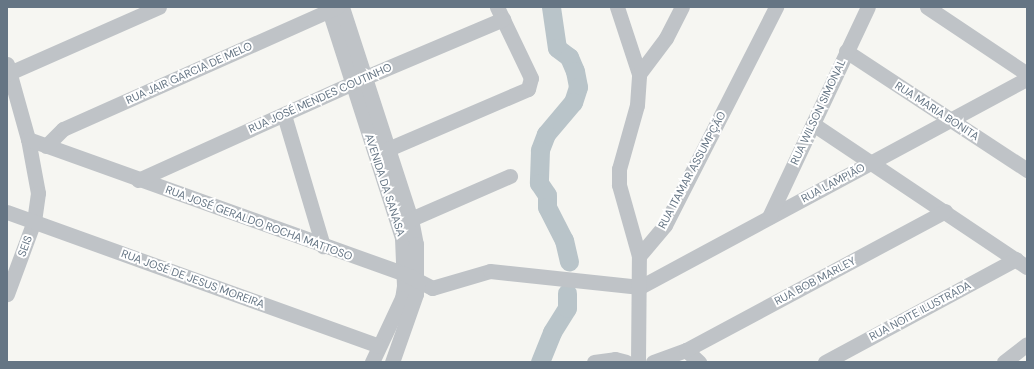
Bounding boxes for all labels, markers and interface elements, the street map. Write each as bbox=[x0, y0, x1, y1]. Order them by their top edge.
street label: RUA JAIR GARCIA DE MELO bbox=[124, 39, 254, 107]
street label: RUA WILSON SIMONAL bbox=[788, 57, 848, 167]
street label: RUA JOSÉ MENDES COUTINHO bbox=[246, 60, 394, 136]
street label: RUA MARIA BONITA bbox=[893, 79, 981, 143]
street label: RUA ITAMAR ASSUMPÇÃO bbox=[655, 109, 729, 231]
street label: AVENIDA DA SANASA bbox=[362, 132, 408, 238]
street label: RUA LAMPIÃO bbox=[799, 161, 867, 205]
street label: RUA JOSÉ GERALDO ROCHA MATTOSO bbox=[164, 183, 354, 263]
street label: SEIS bbox=[15, 234, 35, 258]
street label: RUA JOSÉ DE JESUS MOREIRA bbox=[120, 247, 266, 311]
street label: RUA BOB MARLEY bbox=[772, 254, 858, 308]
street label: RUA NOITE ILUSTRADA bbox=[867, 279, 973, 343]

